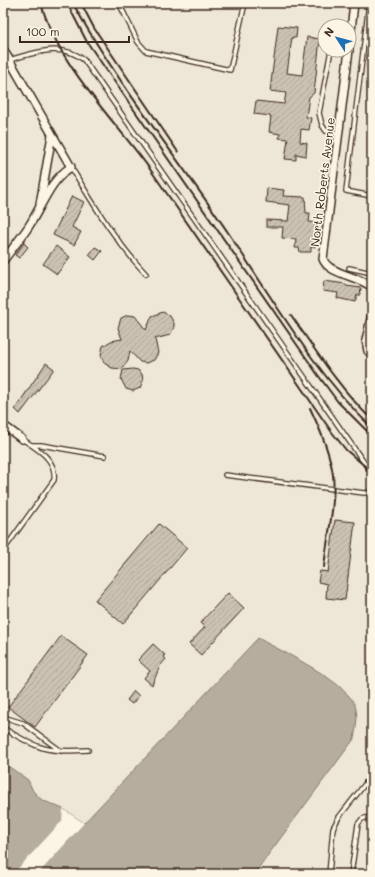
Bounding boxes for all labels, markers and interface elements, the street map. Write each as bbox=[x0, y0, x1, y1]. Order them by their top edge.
scale bar bbox=[20, 18, 129, 44]
north arrow bbox=[317, 18, 357, 58]
text: 100 m bbox=[26, 23, 60, 39]
text: N bbox=[320, 24, 337, 40]
street label: North Roberts Avenue bbox=[306, 116, 338, 248]

